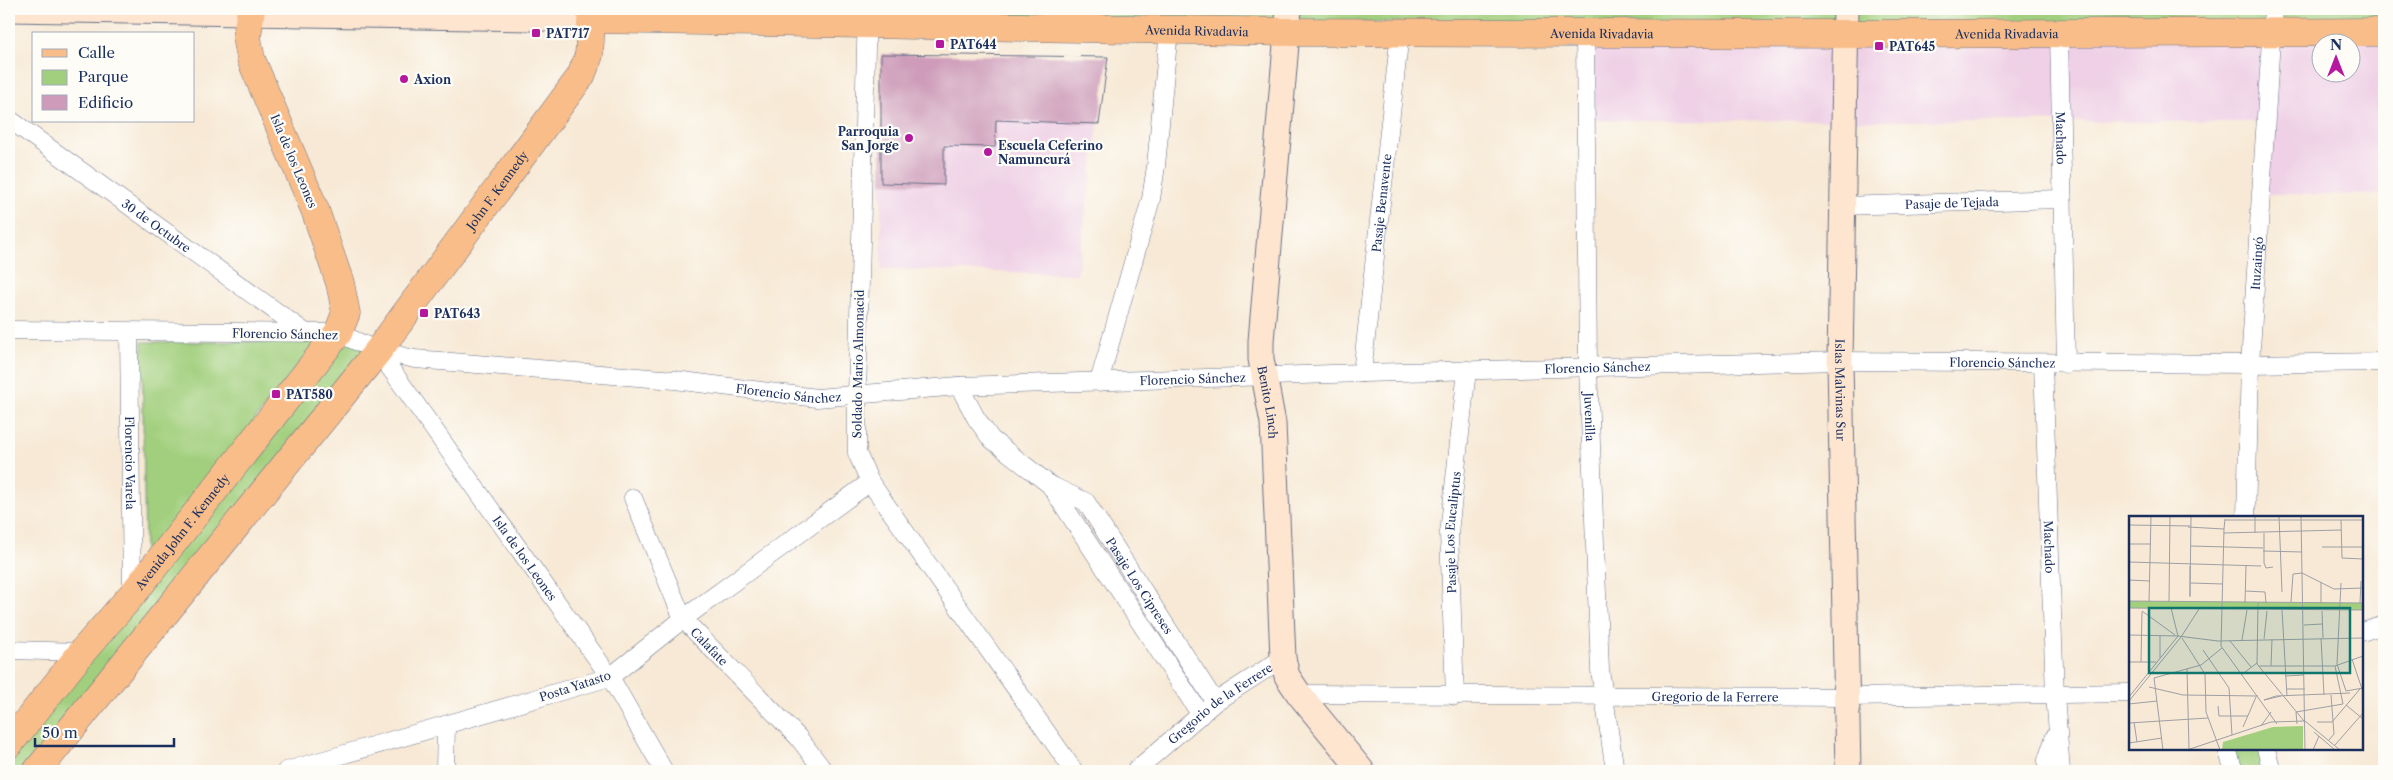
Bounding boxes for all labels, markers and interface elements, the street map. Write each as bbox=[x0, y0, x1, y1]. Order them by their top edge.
street label: Avenida Rivadavia bbox=[1144, 22, 1249, 39]
street label: Avenida Rivadavia bbox=[1549, 25, 1654, 41]
place label: PAT717 bbox=[546, 26, 590, 41]
street label: Avenida Rivadavia bbox=[1954, 26, 2059, 41]
marker: PAT717 bbox=[530, 27, 542, 39]
legend bbox=[32, 32, 195, 122]
north arrow bbox=[2310, 32, 2360, 82]
text: N bbox=[2330, 36, 2342, 54]
place label: PAT644 bbox=[950, 37, 997, 52]
marker: PAT644 bbox=[934, 38, 946, 50]
place label: PAT645 bbox=[1889, 39, 1936, 54]
marker: PAT645 bbox=[1873, 40, 1885, 52]
text: Calle bbox=[78, 43, 115, 62]
text: Parque bbox=[78, 67, 128, 86]
place label: Axion bbox=[413, 72, 452, 87]
marker: Axion bbox=[398, 73, 410, 85]
text: Edificio bbox=[78, 93, 133, 112]
street label: Machado bbox=[2053, 111, 2069, 165]
street label: Isla de los Leones bbox=[267, 112, 321, 210]
place label: Parroquia San Jorge bbox=[838, 124, 900, 153]
marker: Parroquia San Jorge bbox=[903, 132, 915, 144]
place label: Escuela Ceferino Namuncurá bbox=[998, 138, 1103, 167]
marker: Escuela Ceferino Namuncurá bbox=[982, 146, 994, 158]
street label: John F. Kennedy bbox=[462, 147, 531, 234]
street label: Pasaje Benavente bbox=[1368, 153, 1394, 253]
street label: Pasaje de Tejada bbox=[1905, 193, 2000, 211]
street label: 30 de Octubre bbox=[119, 195, 194, 255]
street label: Ituzaingó bbox=[2247, 236, 2266, 290]
street label: Soldado Mario Almonacid bbox=[849, 289, 867, 439]
place label: PAT643 bbox=[434, 306, 481, 321]
marker: PAT643 bbox=[418, 307, 430, 319]
street label: Florencio Sánchez bbox=[232, 326, 338, 342]
street label: Islas Malvinas Sur bbox=[1832, 339, 1849, 441]
street label: Florencio Sánchez bbox=[1949, 354, 2056, 370]
street label: Florencio Sánchez bbox=[1544, 358, 1651, 376]
street label: Benito Linch bbox=[1255, 364, 1281, 439]
street label: Florencio Sánchez bbox=[1139, 369, 1246, 388]
street label: Florencio Sánchez bbox=[735, 380, 842, 406]
place label: PAT580 bbox=[286, 387, 333, 402]
marker: PAT580 bbox=[270, 388, 282, 400]
street label: Juvenilla bbox=[1581, 390, 1598, 442]
street label: Florencio Varela bbox=[122, 416, 139, 510]
street label: Avenida John F. Kennedy bbox=[131, 470, 232, 593]
street label: Pasaje Los Eucaliptus bbox=[1441, 470, 1463, 594]
street label: Isla de los Leones bbox=[490, 513, 561, 603]
inset map bbox=[2129, 516, 2363, 750]
street label: Machado bbox=[2041, 520, 2058, 574]
street label: Pasaje Los Cipreses bbox=[1103, 534, 1176, 637]
street label: Calafate bbox=[688, 624, 732, 669]
street label: Gregorio de la Ferrere bbox=[1165, 659, 1275, 747]
street label: Posta Yatasto bbox=[537, 667, 613, 705]
street label: Gregorio de la Ferrere bbox=[1652, 688, 1779, 704]
scale bar bbox=[35, 715, 174, 747]
text: 50 m bbox=[42, 723, 78, 742]

